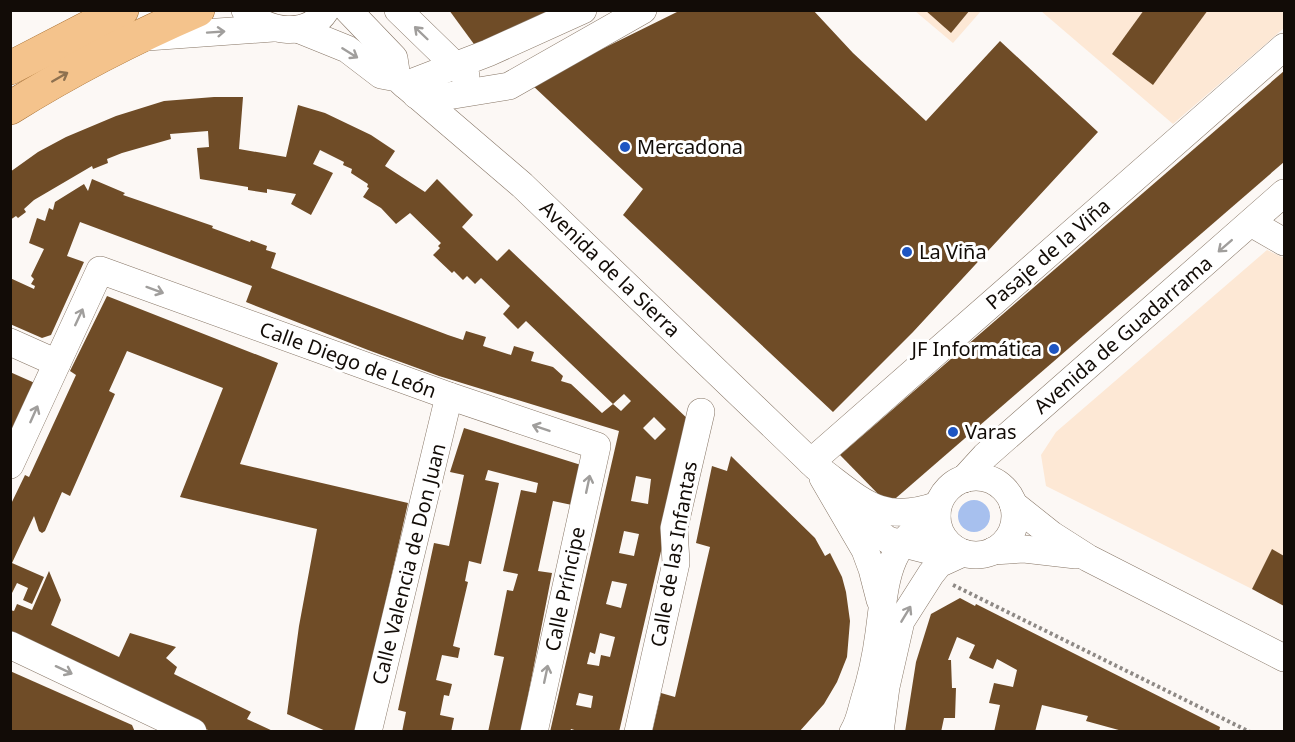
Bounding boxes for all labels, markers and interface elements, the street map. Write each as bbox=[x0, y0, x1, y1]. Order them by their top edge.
one-way arrow bbox=[413, 25, 428, 40]
one-way arrow bbox=[205, 27, 225, 38]
one-way arrow bbox=[341, 47, 358, 59]
one-way arrow bbox=[51, 71, 68, 83]
place label: Mercadona bbox=[637, 133, 743, 160]
marker: Mercadona bbox=[618, 140, 632, 154]
street label: Pasaje de la Viña bbox=[980, 192, 1116, 315]
street label: Avenida de la Sierra bbox=[534, 194, 686, 343]
place label: La Viña bbox=[919, 238, 987, 265]
one-way arrow bbox=[1217, 238, 1233, 252]
marker: La Viña bbox=[900, 245, 914, 259]
street label: Avenida de Guadarrama bbox=[1028, 250, 1218, 420]
one-way arrow bbox=[146, 286, 164, 297]
one-way arrow bbox=[73, 308, 85, 326]
street label: Calle Diego de León bbox=[256, 315, 440, 404]
place label: JF Informática bbox=[909, 335, 1042, 362]
marker: JF Informática bbox=[1047, 342, 1061, 356]
one-way arrow bbox=[28, 406, 40, 424]
place label: Varas bbox=[965, 418, 1016, 445]
one-way arrow bbox=[532, 421, 551, 432]
marker: Varas bbox=[946, 425, 960, 439]
street label: Calle Valencia de Don Juan bbox=[365, 440, 452, 687]
street label: Calle de las Infantas bbox=[644, 459, 703, 649]
one-way arrow bbox=[583, 475, 595, 494]
street label: Calle Príncipe bbox=[538, 524, 591, 654]
one-way arrow bbox=[900, 606, 912, 623]
one-way arrow bbox=[54, 664, 72, 676]
one-way arrow bbox=[541, 665, 553, 684]

